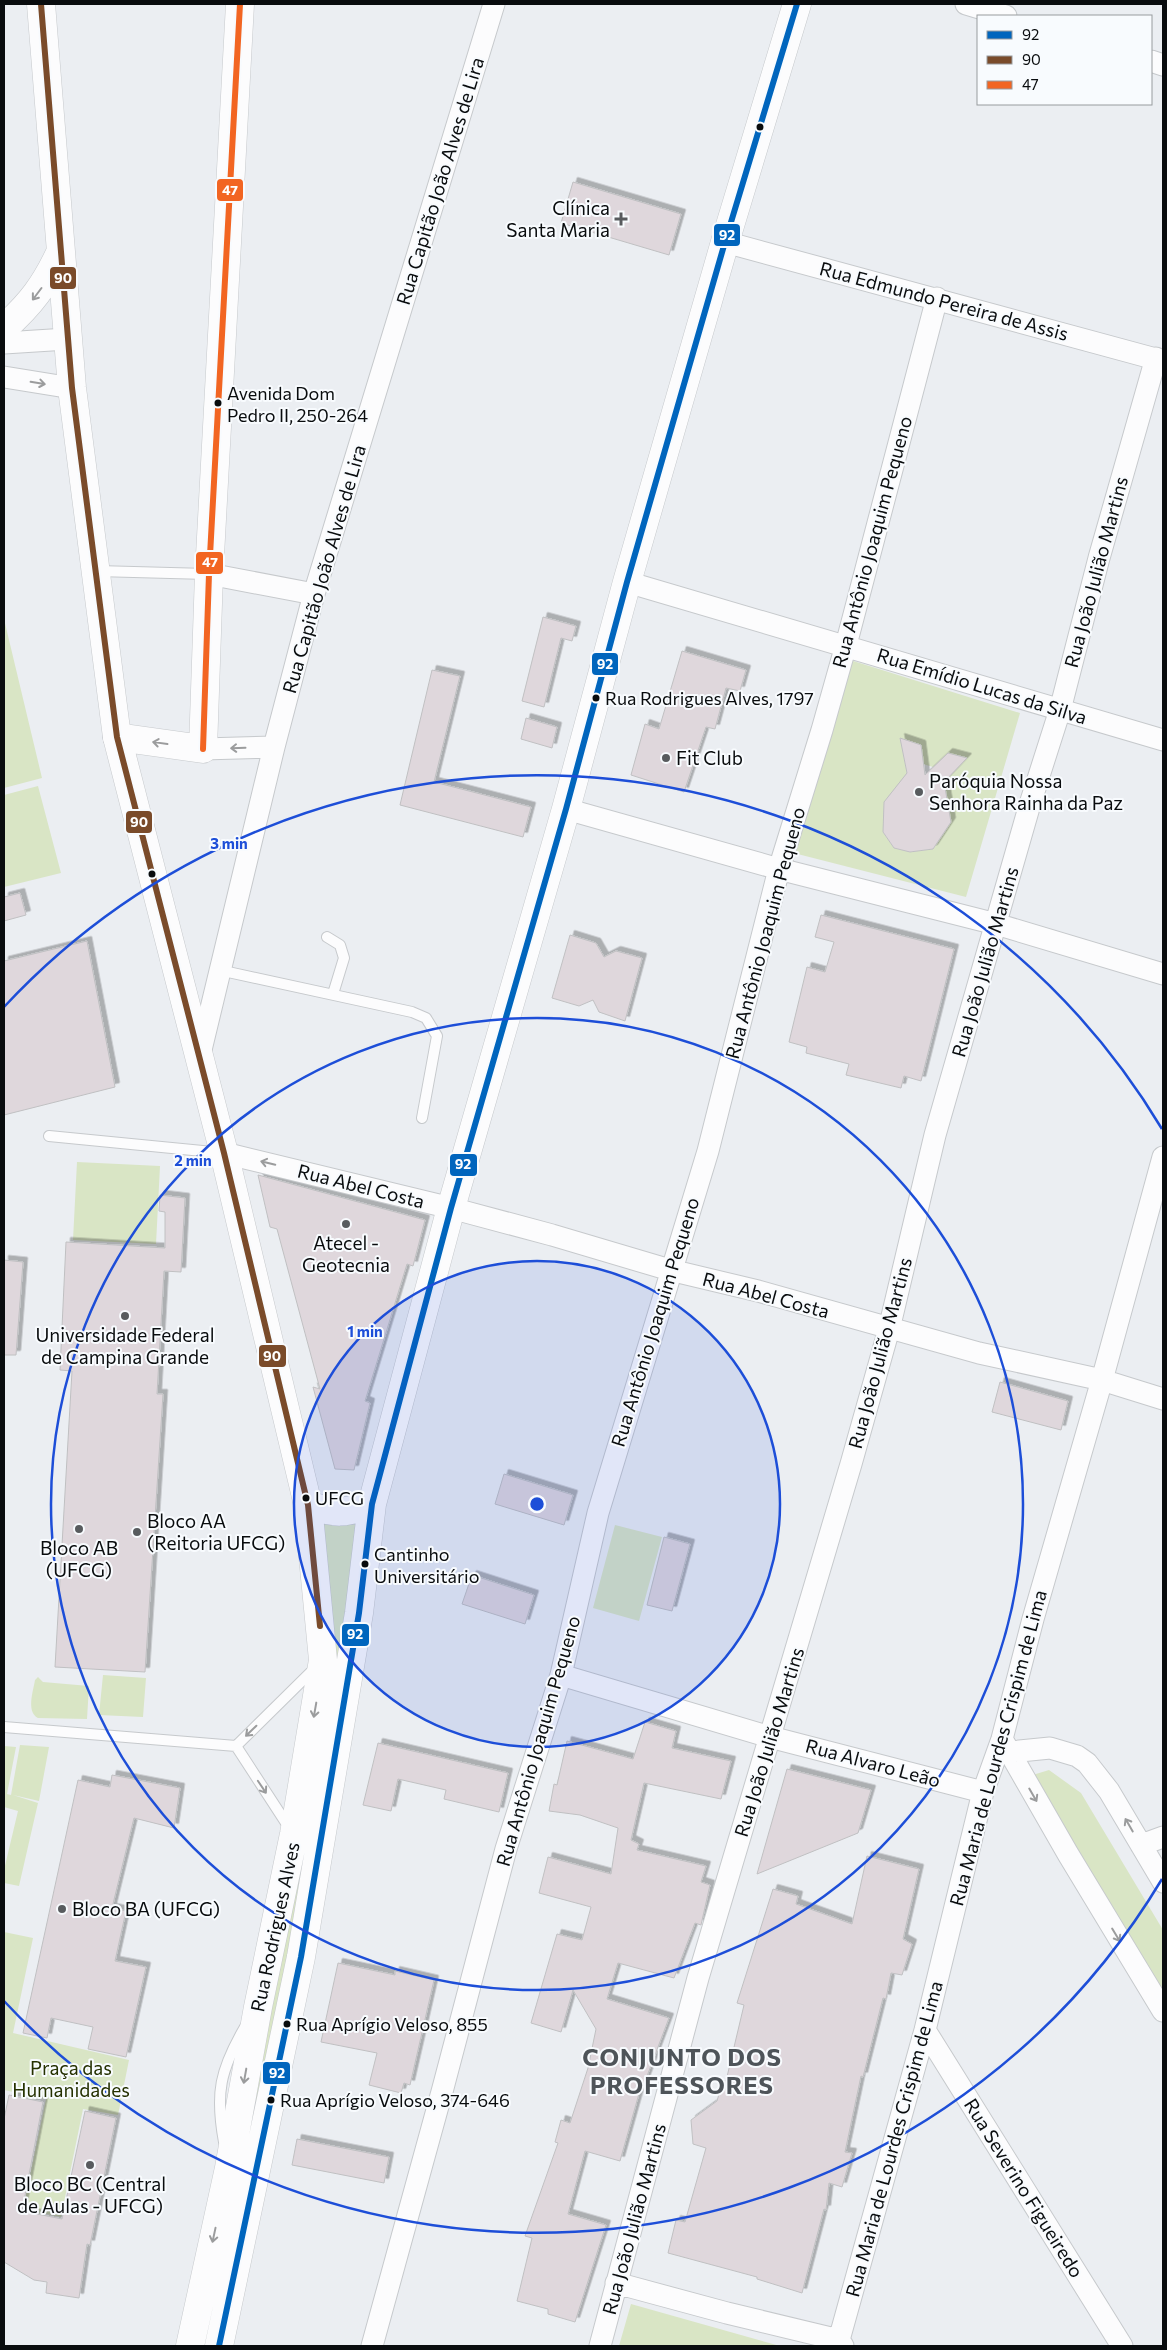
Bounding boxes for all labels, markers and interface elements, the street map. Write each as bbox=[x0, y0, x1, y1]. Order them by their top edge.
legend bbox=[977, 15, 1152, 105]
text: 92 bbox=[1022, 25, 1039, 43]
text: 90 bbox=[1022, 50, 1041, 68]
street label: Rua Capitão João Alves de Lira bbox=[391, 54, 488, 307]
text: 47 bbox=[1022, 75, 1039, 93]
unlabelled marker bbox=[755, 122, 765, 132]
line badge: 47 bbox=[216, 178, 244, 202]
text: 47 bbox=[222, 181, 238, 198]
place label: Clínica Santa Maria bbox=[506, 196, 610, 241]
marker: Clínica Santa Maria bbox=[614, 212, 628, 226]
line badge: 92 bbox=[713, 223, 741, 247]
text: 92 bbox=[719, 226, 735, 243]
street label: Rua Edmundo Pereira de Assis bbox=[817, 256, 1071, 345]
line badge: 90 bbox=[49, 266, 77, 290]
text: 90 bbox=[54, 269, 72, 286]
one-way arrow bbox=[32, 287, 42, 301]
one-way arrow bbox=[29, 378, 45, 388]
place label: Avenida Dom Pedro II, 250-264 bbox=[227, 382, 368, 426]
marker: Avenida Dom Pedro II, 250-264 bbox=[213, 398, 223, 408]
street label: Rua Antônio Joaquim Pequeno bbox=[827, 413, 916, 670]
street label: Rua Capitão João Alves de Lira bbox=[277, 442, 370, 696]
street label: Rua João Julião Martins bbox=[1059, 474, 1132, 670]
line badge: 47 bbox=[195, 551, 224, 575]
text: 47 bbox=[202, 553, 218, 570]
street label: Rua Emídio Lucas da Silva bbox=[874, 643, 1090, 728]
line badge: 92 bbox=[591, 652, 619, 676]
text: 92 bbox=[597, 655, 613, 672]
place label: Rua Rodrigues Alves, 1797 bbox=[605, 687, 814, 709]
marker: Rua Rodrigues Alves, 1797 bbox=[591, 693, 601, 703]
one-way arrow bbox=[153, 738, 169, 748]
one-way arrow bbox=[231, 743, 247, 753]
place label: Fit Club bbox=[676, 746, 743, 769]
marker: Fit Club bbox=[660, 752, 672, 764]
place label: Paróquia Nossa Senhora Rainha da Paz bbox=[929, 769, 1123, 814]
marker: Paróquia Nossa Senhora Rainha da Paz bbox=[913, 786, 925, 798]
street label: Rua Antônio Joaquim Pequeno bbox=[720, 804, 809, 1061]
line badge: 90 bbox=[125, 810, 153, 834]
text: 90 bbox=[130, 813, 148, 830]
text: 3 min bbox=[210, 834, 248, 852]
street label: Rua João Julião Martins bbox=[946, 864, 1023, 1060]
unlabelled marker bbox=[147, 869, 157, 879]
text: 2 min bbox=[174, 1151, 212, 1169]
line badge: 92 bbox=[449, 1153, 478, 1177]
text: 92 bbox=[455, 1155, 471, 1172]
one-way arrow bbox=[260, 1158, 276, 1167]
street label: Rua Abel Costa bbox=[295, 1159, 427, 1212]
street label: Rua Antônio Joaquim Pequeno bbox=[606, 1194, 704, 1449]
marker: Atecel - Geotecnia bbox=[340, 1218, 352, 1230]
place label: Atecel - Geotecnia bbox=[302, 1231, 390, 1276]
street label: Rua João Julião Martins bbox=[843, 1255, 916, 1451]
street label: Rua Abel Costa bbox=[700, 1267, 832, 1322]
marker: Universidade Federal de Campina Grande bbox=[119, 1310, 131, 1322]
text: 1 min bbox=[347, 1322, 383, 1340]
place label: Universidade Federal de Campina Grande bbox=[35, 1323, 215, 1368]
line badge: 90 bbox=[258, 1344, 287, 1368]
text: 90 bbox=[263, 1347, 281, 1364]
place label: UFCG bbox=[315, 1487, 364, 1509]
marker: UFCG bbox=[301, 1493, 311, 1503]
centre of rings bbox=[528, 1495, 546, 1513]
place label: Bloco AA (Reitoria UFCG) bbox=[147, 1509, 285, 1554]
marker: Bloco AB (UFCG) bbox=[73, 1523, 85, 1535]
marker: Bloco AA (Reitoria UFCG) bbox=[131, 1526, 143, 1538]
place label: Bloco AB (UFCG) bbox=[40, 1536, 118, 1581]
place label: Cantinho Universitário bbox=[374, 1543, 479, 1587]
marker: Cantinho Universitário bbox=[360, 1559, 370, 1569]
street label: Rua Maria de Lourdes Crispim de Lima bbox=[944, 1587, 1051, 1908]
street label: Rua Antônio Joaquim Pequeno bbox=[491, 1613, 584, 1869]
line badge: 92 bbox=[341, 1623, 370, 1647]
text: 92 bbox=[347, 1625, 363, 1642]
street label: Rua João Julião Martins bbox=[729, 1644, 808, 1839]
one-way arrow bbox=[310, 1702, 320, 1718]
one-way arrow bbox=[245, 1725, 257, 1737]
street label: Rua Alvaro Leão bbox=[803, 1733, 943, 1792]
one-way arrow bbox=[258, 1779, 268, 1793]
one-way arrow bbox=[1029, 1787, 1038, 1802]
one-way arrow bbox=[1123, 1819, 1133, 1833]
street label: Rua Rodrigues Alves bbox=[245, 1840, 304, 2014]
place label: Bloco BA (UFCG) bbox=[72, 1897, 220, 1920]
marker: Bloco BA (UFCG) bbox=[56, 1903, 68, 1915]
one-way arrow bbox=[1112, 1927, 1122, 1941]
street label: Rua Maria de Lourdes Crispim de Lima bbox=[840, 1978, 947, 2299]
place label: Rua Aprígio Veloso, 855 bbox=[296, 2013, 488, 2035]
marker: Rua Aprígio Veloso, 855 bbox=[282, 2019, 292, 2029]
district label: CONJUNTO DOS PROFESSORES bbox=[582, 2042, 782, 2099]
park label: Praça das Humanidades bbox=[12, 2056, 130, 2101]
line badge: 92 bbox=[262, 2061, 291, 2085]
text: 92 bbox=[269, 2064, 285, 2081]
one-way arrow bbox=[240, 2067, 250, 2083]
place label: Rua Aprígio Veloso, 374-646 bbox=[280, 2089, 510, 2111]
street label: Rua Severino Figueiredo bbox=[960, 2094, 1089, 2281]
marker: Rua Aprígio Veloso, 374-646 bbox=[266, 2095, 276, 2105]
street label: Rua João Julião Martins bbox=[597, 2121, 670, 2317]
marker: Bloco BC (Central de Aulas - UFCG) bbox=[84, 2159, 96, 2171]
place label: Bloco BC (Central de Aulas - UFCG) bbox=[14, 2172, 166, 2217]
one-way arrow bbox=[209, 2227, 218, 2243]

